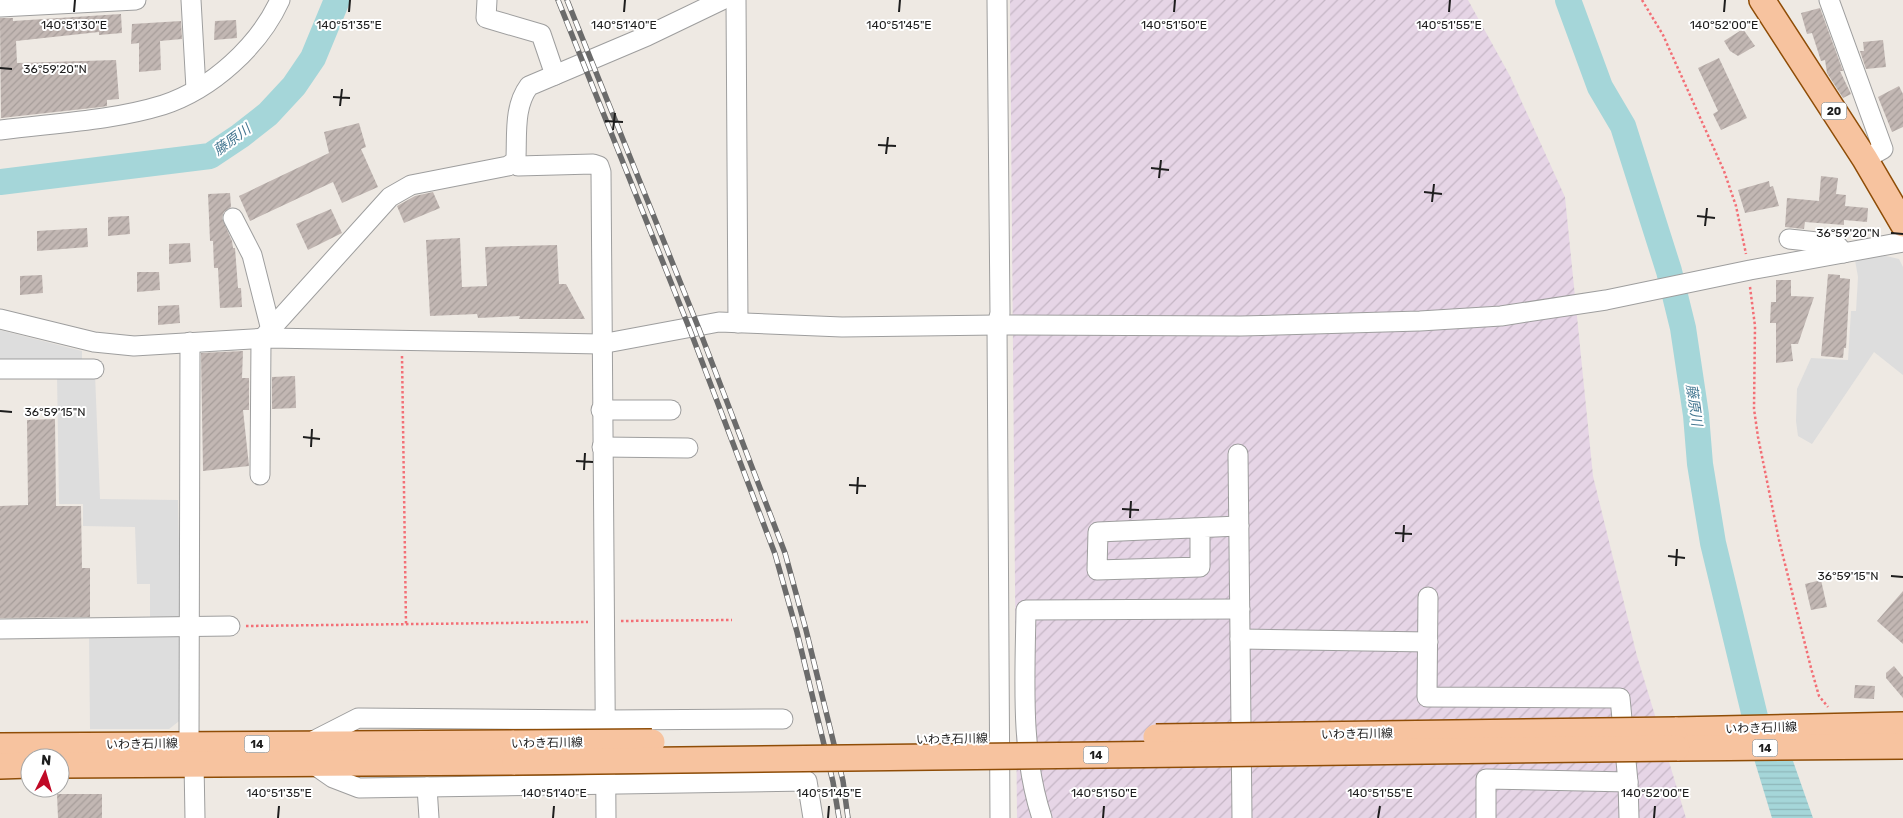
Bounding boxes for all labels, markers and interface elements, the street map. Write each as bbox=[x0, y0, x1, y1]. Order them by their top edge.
text: 140°51'30"E bbox=[41, 18, 107, 32]
text: 140°51'35"E bbox=[316, 18, 382, 32]
text: 140°51'40"E bbox=[591, 18, 657, 32]
text: 140°51'45"E bbox=[866, 18, 932, 32]
text: 140°51'50"E bbox=[1141, 18, 1207, 32]
text: 140°51'55"E bbox=[1416, 18, 1482, 32]
text: 140°52'00"E bbox=[1690, 18, 1758, 32]
text: 36°59'20"N bbox=[23, 62, 87, 76]
road number: 20 bbox=[1822, 102, 1846, 120]
water label: 藤原川 bbox=[210, 120, 256, 159]
text: 36°59'20"N bbox=[1816, 226, 1880, 240]
water label: 藤原川 bbox=[1683, 383, 1706, 429]
text: 36°59'15"N bbox=[24, 405, 86, 419]
text: 36°59'15"N bbox=[1817, 569, 1879, 583]
street label: いわき石川線 bbox=[1725, 720, 1797, 736]
street label: いわき石川線 bbox=[1321, 726, 1393, 742]
street label: いわき石川線 bbox=[916, 731, 988, 747]
street label: いわき石川線 bbox=[511, 735, 583, 751]
street label: いわき石川線 bbox=[106, 736, 178, 752]
road number: 14 bbox=[244, 736, 270, 752]
road number: 14 bbox=[1752, 740, 1778, 756]
road number: 14 bbox=[1084, 746, 1108, 764]
north arrow bbox=[20, 748, 70, 798]
text: N bbox=[40, 752, 52, 769]
text: 140°51'35"E bbox=[246, 786, 312, 800]
text: 140°51'40"E bbox=[521, 786, 587, 800]
text: 140°51'45"E bbox=[796, 786, 862, 800]
text: 140°51'50"E bbox=[1071, 786, 1137, 800]
text: 140°51'55"E bbox=[1347, 786, 1413, 800]
text: 140°52'00"E bbox=[1621, 786, 1689, 800]

